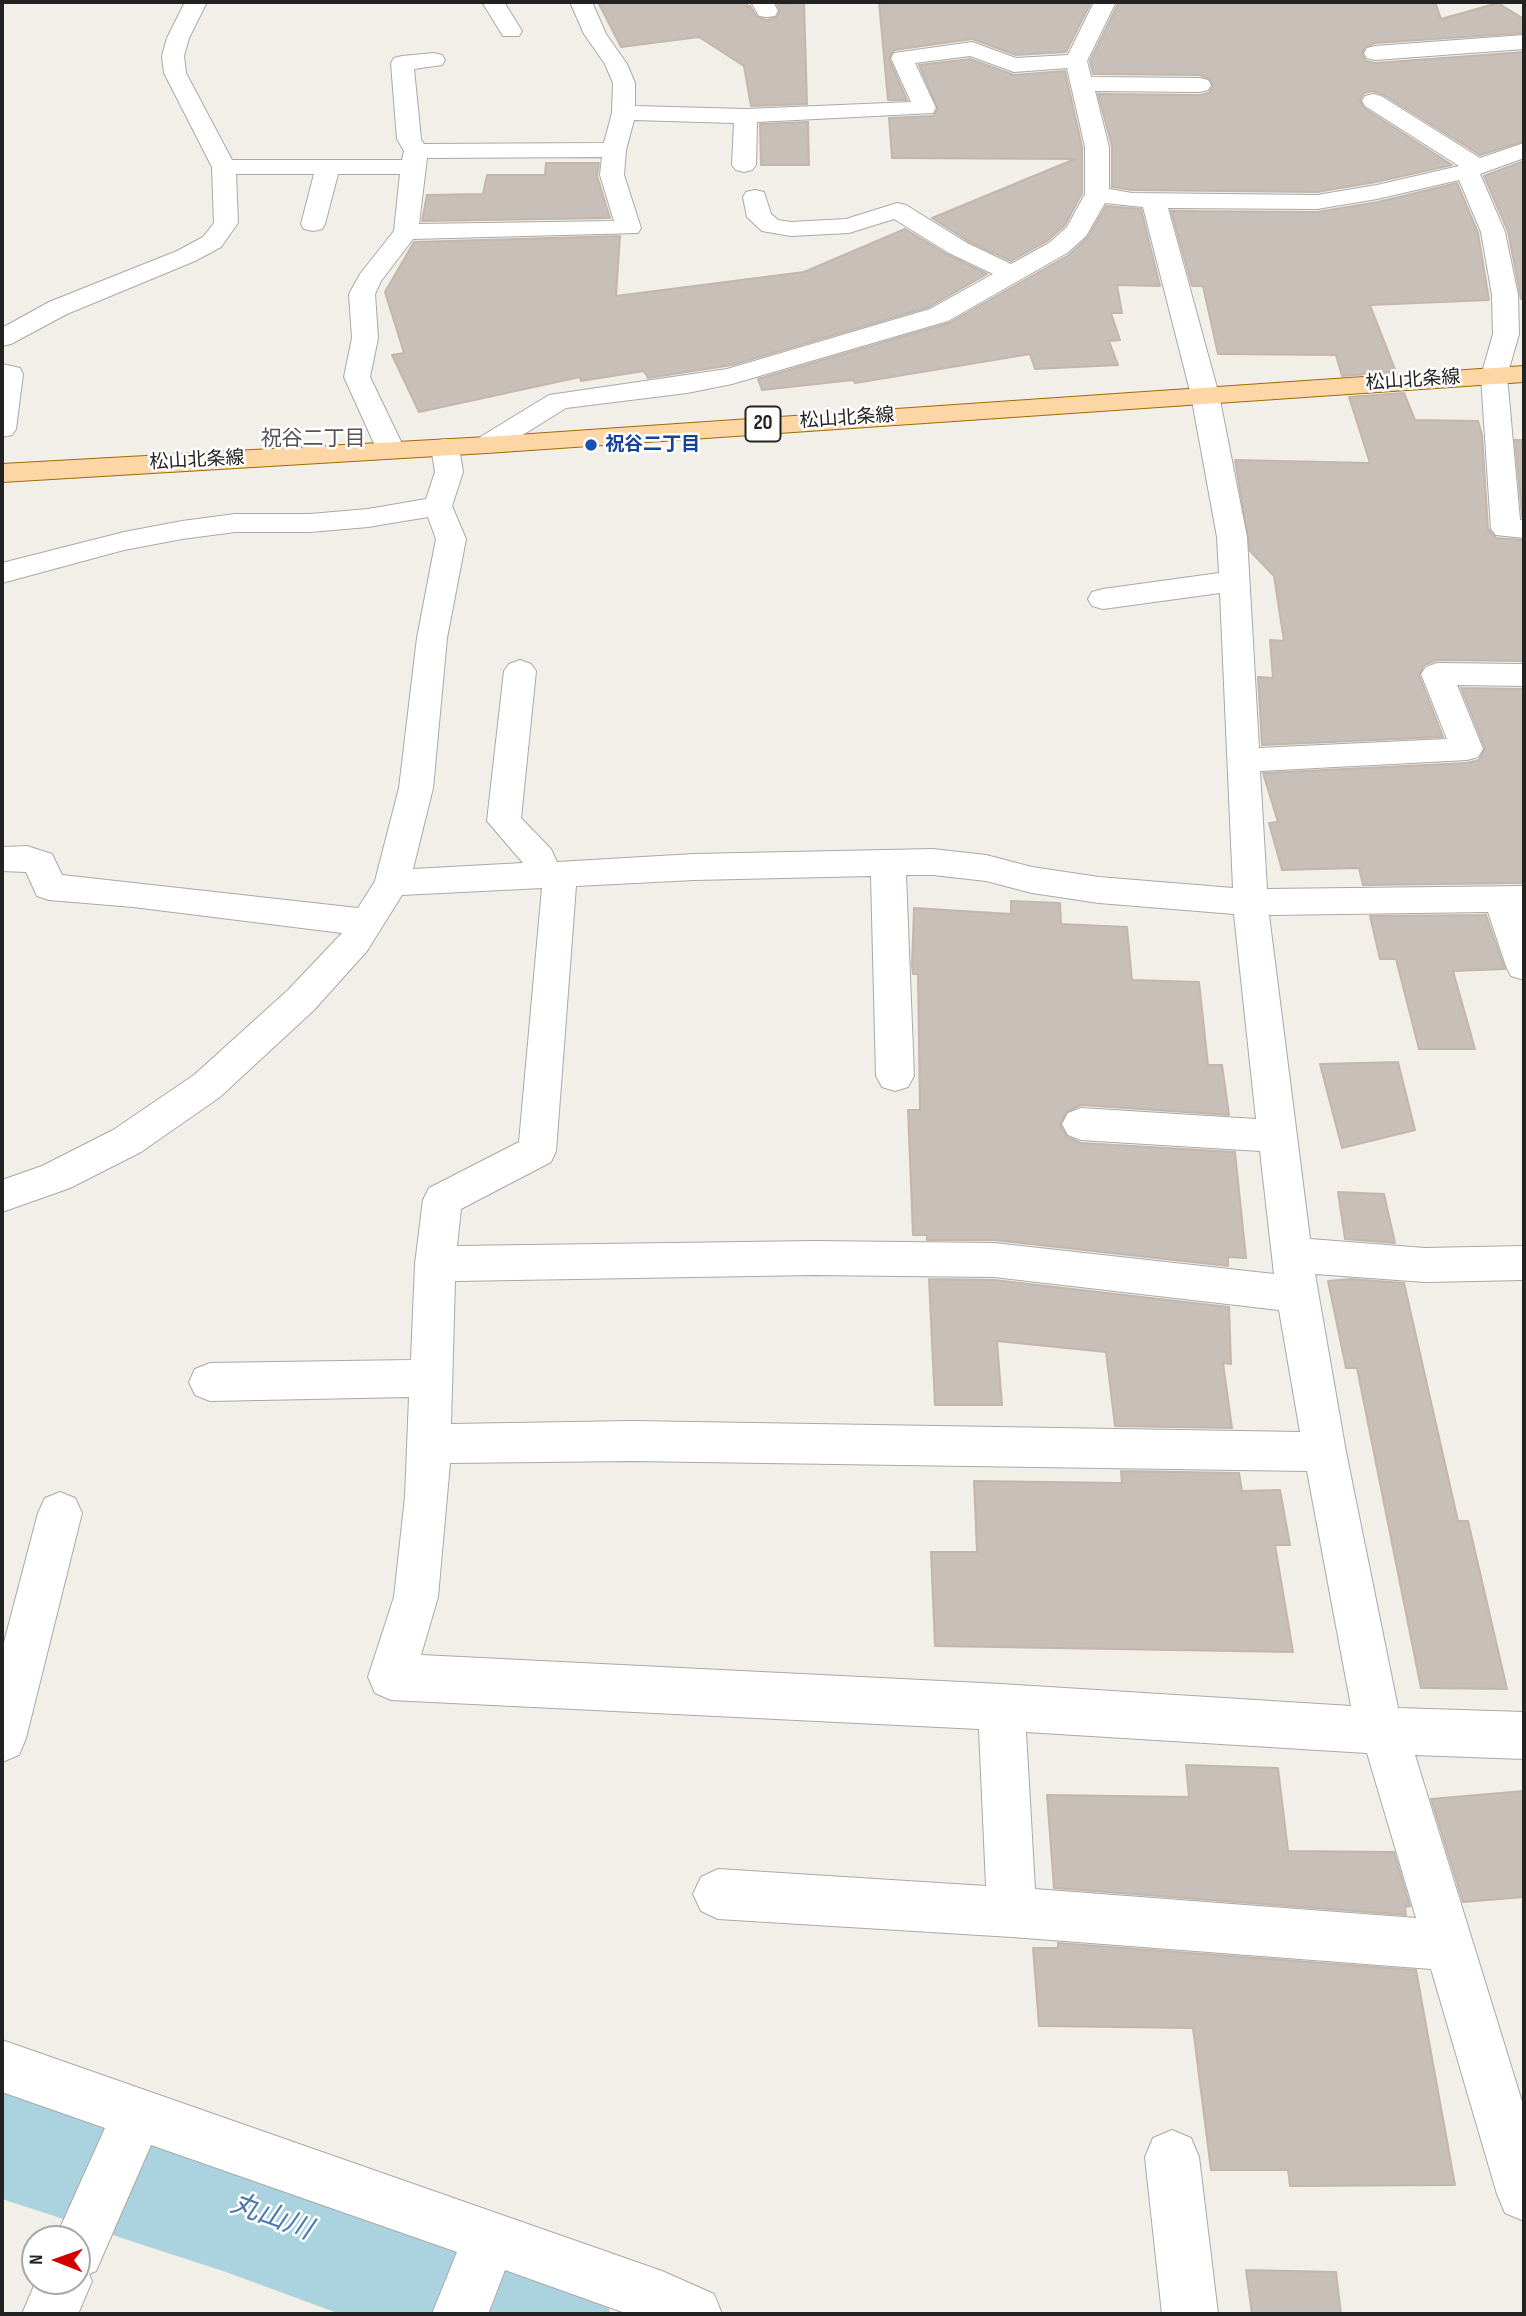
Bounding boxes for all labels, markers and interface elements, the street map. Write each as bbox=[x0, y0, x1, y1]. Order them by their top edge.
street label: 松山北条線 bbox=[1365, 366, 1461, 396]
street label: 松山北条線 bbox=[799, 404, 895, 434]
road number: 20 bbox=[746, 406, 780, 442]
district label: 祝谷二丁目 bbox=[261, 427, 365, 453]
place label: 祝谷二丁目 bbox=[605, 434, 700, 456]
marker: 祝谷二丁目 bbox=[583, 437, 599, 453]
street label: 松山北条線 bbox=[149, 447, 245, 475]
water label: 丸山川 bbox=[226, 2188, 316, 2248]
north arrow bbox=[21, 2225, 91, 2295]
text: N bbox=[25, 2254, 48, 2265]

